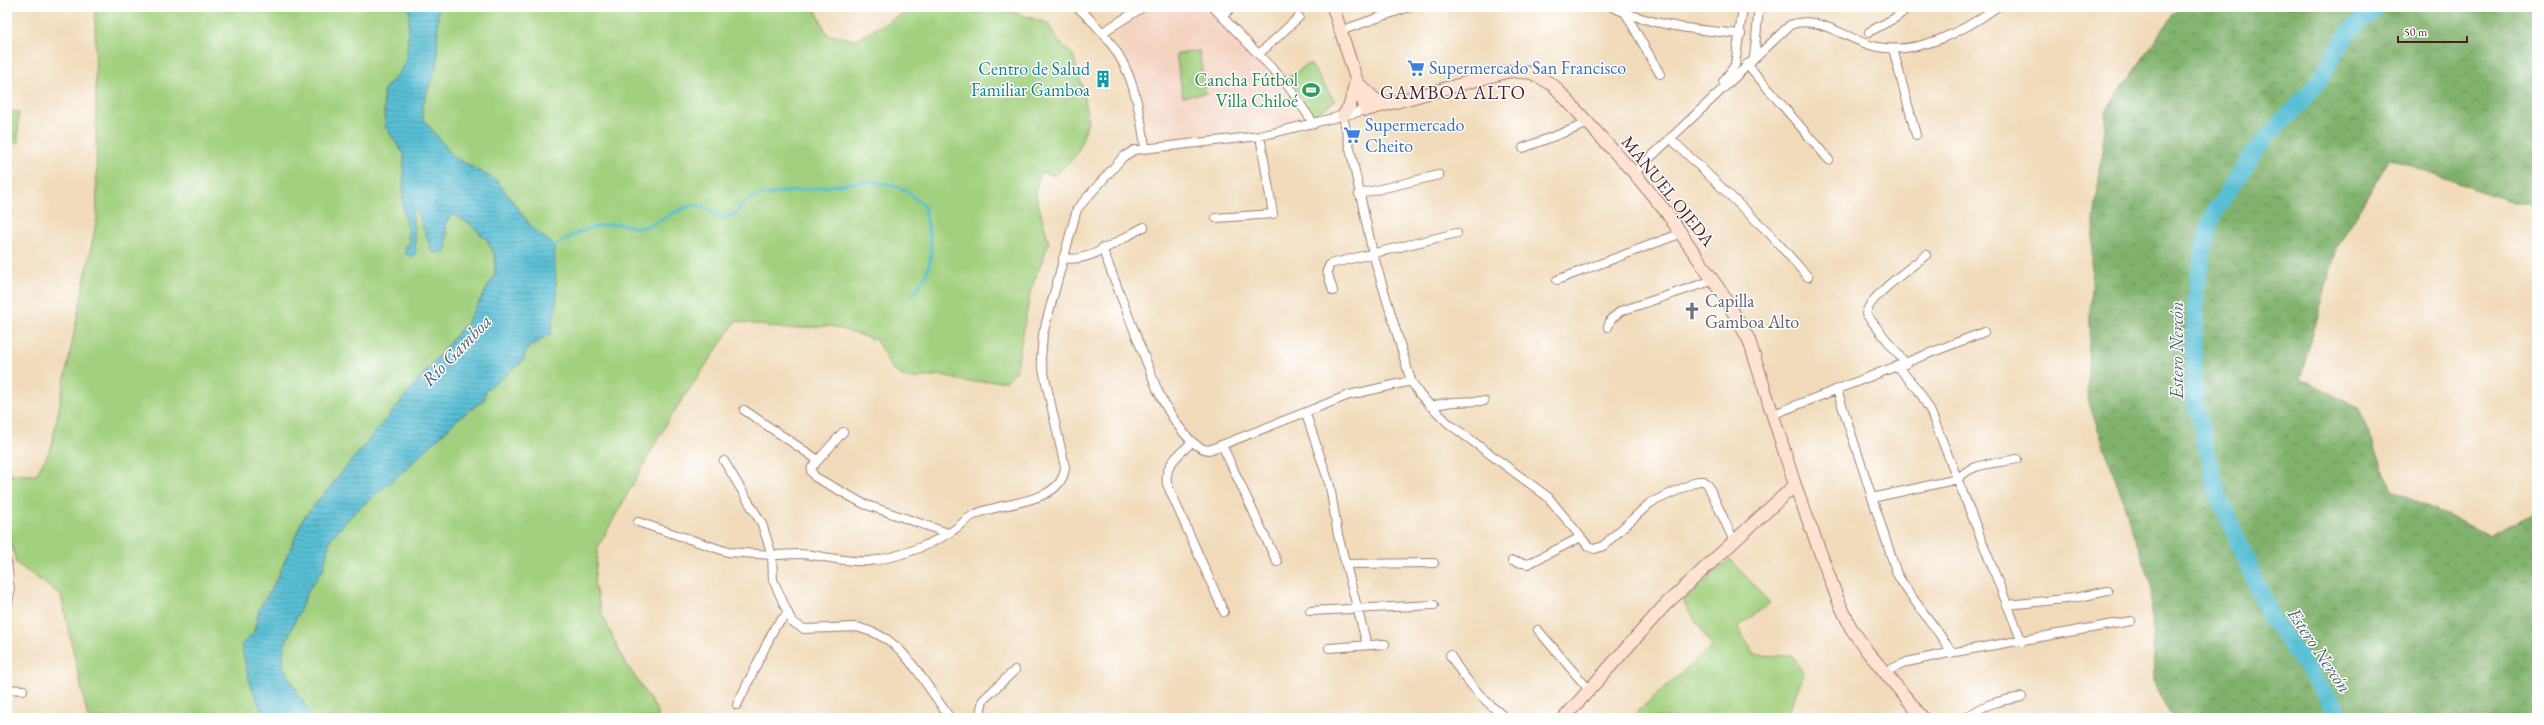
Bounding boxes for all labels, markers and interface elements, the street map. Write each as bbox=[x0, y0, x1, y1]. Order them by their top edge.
scale bar bbox=[2398, 18, 2467, 44]
text: 50 m bbox=[2404, 24, 2428, 40]
place label: Supermercado San Francisco bbox=[1429, 56, 1626, 79]
place label: Centro de Salud Familiar Gamboa bbox=[971, 57, 1091, 101]
supermarket icon: Supermercado San Francisco bbox=[1406, 58, 1426, 78]
place label: Cancha Fútbol Villa Chiloé bbox=[1195, 68, 1298, 112]
building icon: Centro de Salud Familiar Gamboa bbox=[1093, 69, 1113, 89]
sports icon: Cancha Fútbol Villa Chiloé bbox=[1301, 80, 1321, 100]
district label: GAMBOA ALTO bbox=[1380, 80, 1526, 105]
place label: Supermercado Cheito bbox=[1365, 113, 1465, 157]
supermarket icon: Supermercado Cheito bbox=[1342, 125, 1362, 145]
street label: MANUEL OJEDA bbox=[1617, 131, 1720, 251]
place label: Capilla Gamboa Alto bbox=[1705, 289, 1799, 333]
church icon: Capilla Gamboa Alto bbox=[1682, 301, 1702, 321]
water label: Estero Nercón bbox=[2164, 301, 2189, 400]
water label: Río Gamboa bbox=[416, 309, 497, 392]
water label: Estero Nercón bbox=[2281, 602, 2357, 698]

